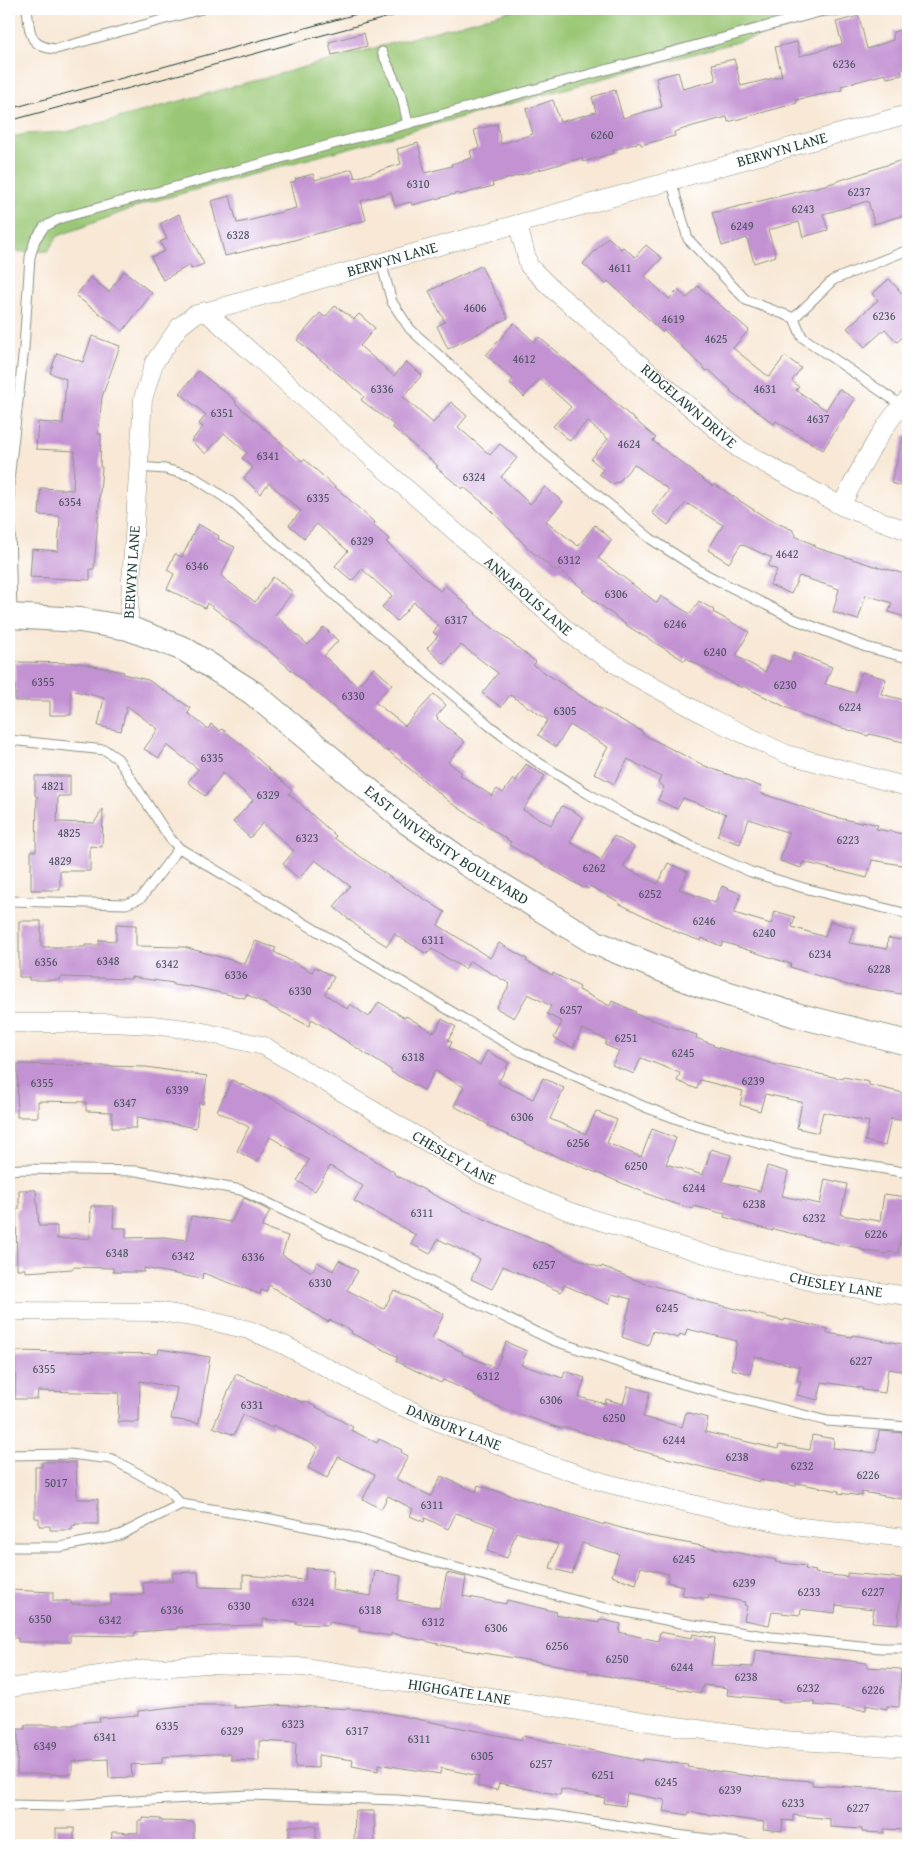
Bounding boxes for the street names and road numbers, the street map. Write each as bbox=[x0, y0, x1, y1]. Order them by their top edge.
street label: BERWYN LANE bbox=[734, 126, 830, 172]
street label: BERWYN LANE bbox=[344, 236, 440, 281]
street label: RIDGELAWN DRIVE bbox=[637, 359, 742, 453]
street label: BERWYN LANE bbox=[118, 525, 145, 619]
street label: ANNAPOLIS LANE bbox=[480, 551, 578, 641]
street label: EAST UNIVERSITY BOULEVARD bbox=[360, 780, 533, 910]
street label: CHESLEY LANE bbox=[409, 1125, 500, 1190]
street label: CHESLEY LANE bbox=[787, 1265, 884, 1302]
street label: DANBURY LANE bbox=[403, 1398, 505, 1456]
street label: HIGHGATE LANE bbox=[407, 1673, 513, 1710]

